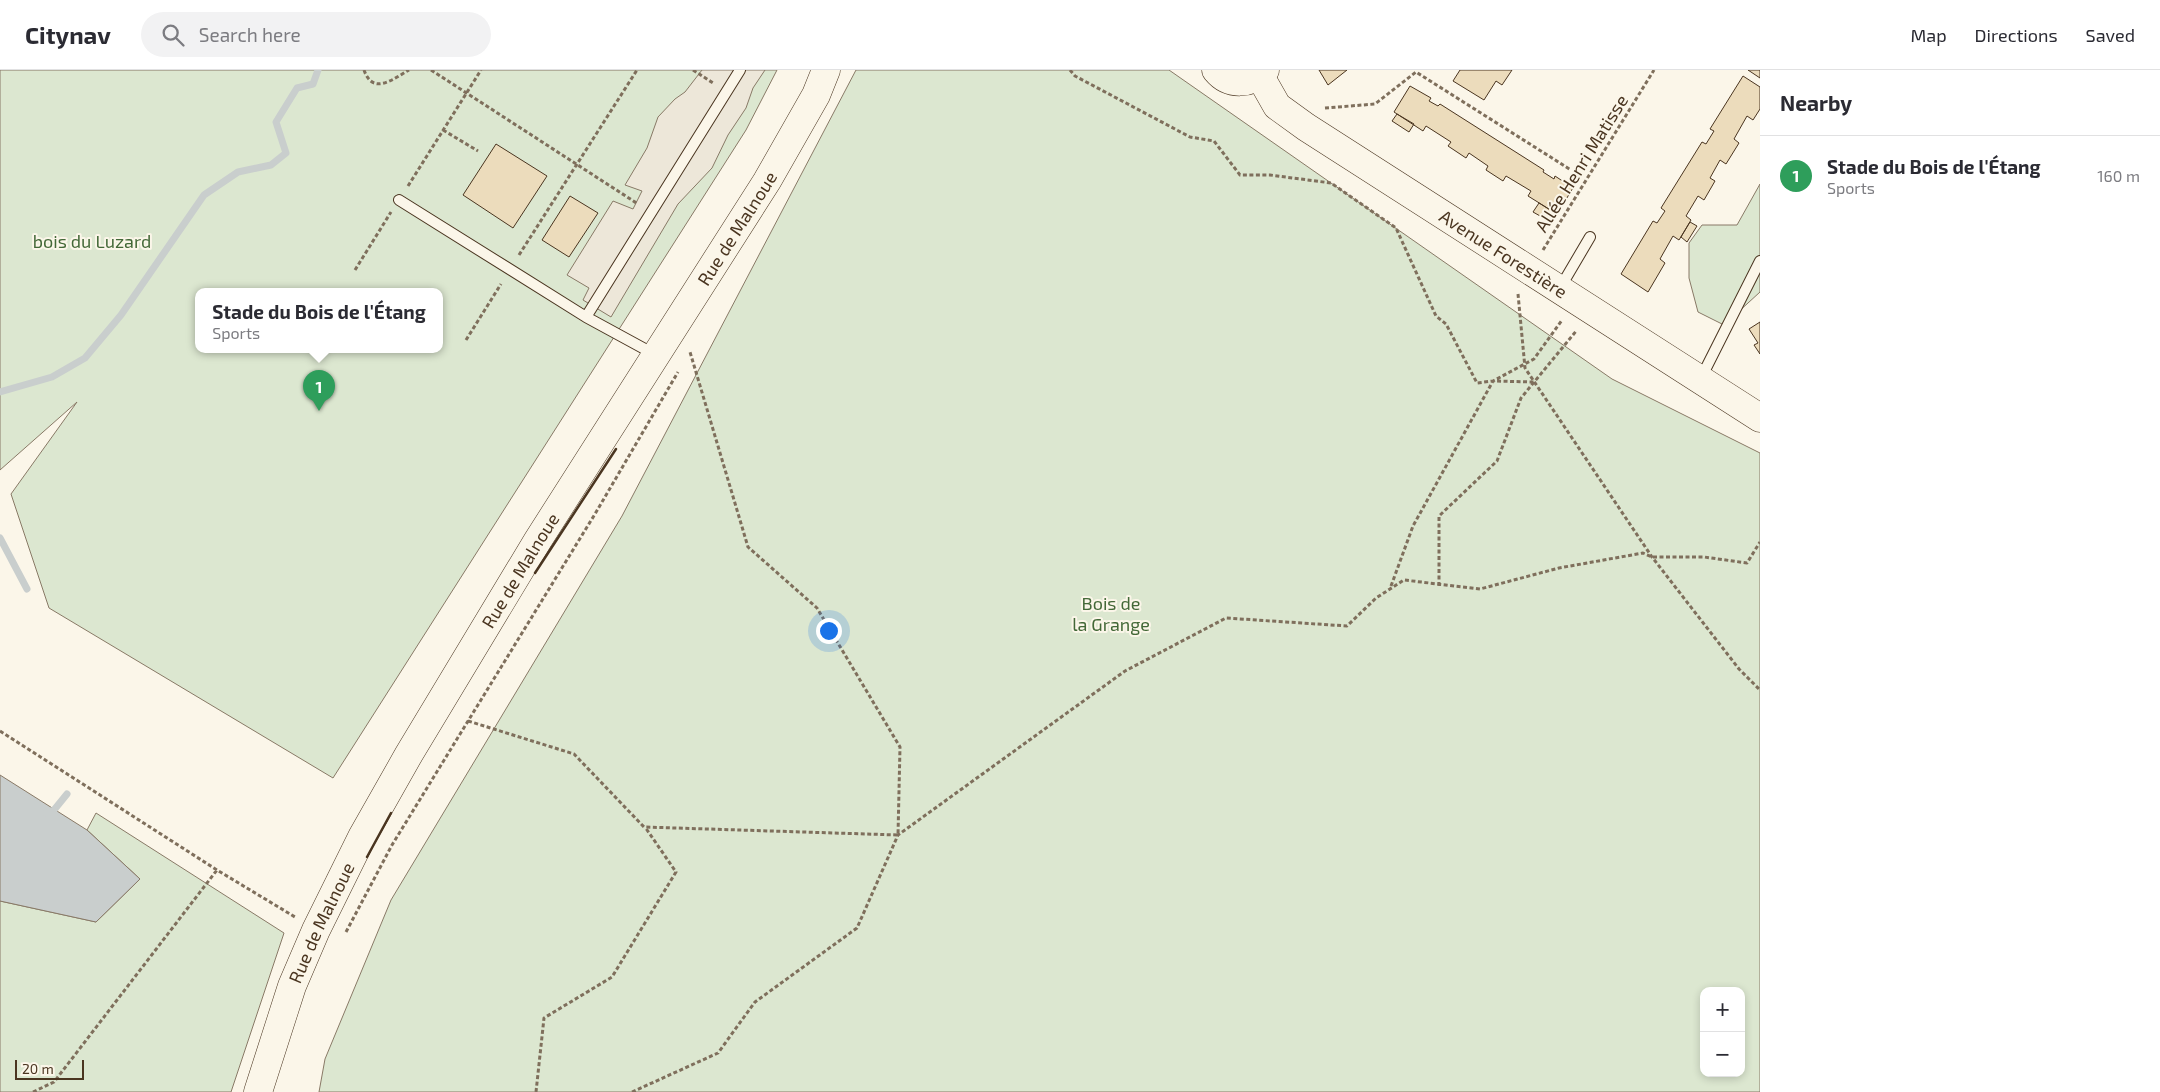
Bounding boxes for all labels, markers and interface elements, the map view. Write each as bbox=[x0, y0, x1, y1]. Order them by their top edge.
search box bbox=[141, 12, 491, 57]
text: Citynav bbox=[25, 20, 111, 49]
icon: search bbox=[159, 21, 187, 49]
text: Search here bbox=[199, 23, 301, 46]
text: Map bbox=[1910, 24, 1947, 46]
text: Directions bbox=[1975, 24, 2058, 46]
text: Saved bbox=[2086, 24, 2135, 46]
street label: Allée Henri Matisse bbox=[1530, 90, 1632, 236]
text: Nearby bbox=[1780, 90, 1852, 115]
text: Stade du Bois de l'Étang bbox=[1827, 155, 2041, 178]
text: 1 bbox=[1793, 166, 1799, 185]
text: 160 m bbox=[2097, 166, 2140, 185]
street label: Rue de Malnoue bbox=[692, 167, 781, 289]
text: Sports bbox=[1827, 178, 1875, 197]
street label: Avenue Forestière bbox=[1436, 205, 1572, 303]
park label: bois du Luzard bbox=[33, 230, 151, 252]
popup bbox=[195, 288, 443, 353]
text: Stade du Bois de l'Étang bbox=[212, 300, 426, 323]
text: Sports bbox=[212, 323, 260, 342]
pin: 1 bbox=[303, 370, 335, 411]
street label: Rue de Malnoue bbox=[477, 509, 563, 632]
park label: Bois de la Grange bbox=[1072, 592, 1150, 635]
your location bbox=[816, 618, 842, 644]
street label: Rue de Malnoue bbox=[284, 859, 359, 986]
map controls bbox=[1700, 987, 1745, 1077]
button: + bbox=[1700, 987, 1745, 1032]
button: − bbox=[1700, 1032, 1745, 1077]
scale bar bbox=[15, 1057, 84, 1080]
text: 20 m bbox=[22, 1060, 54, 1077]

